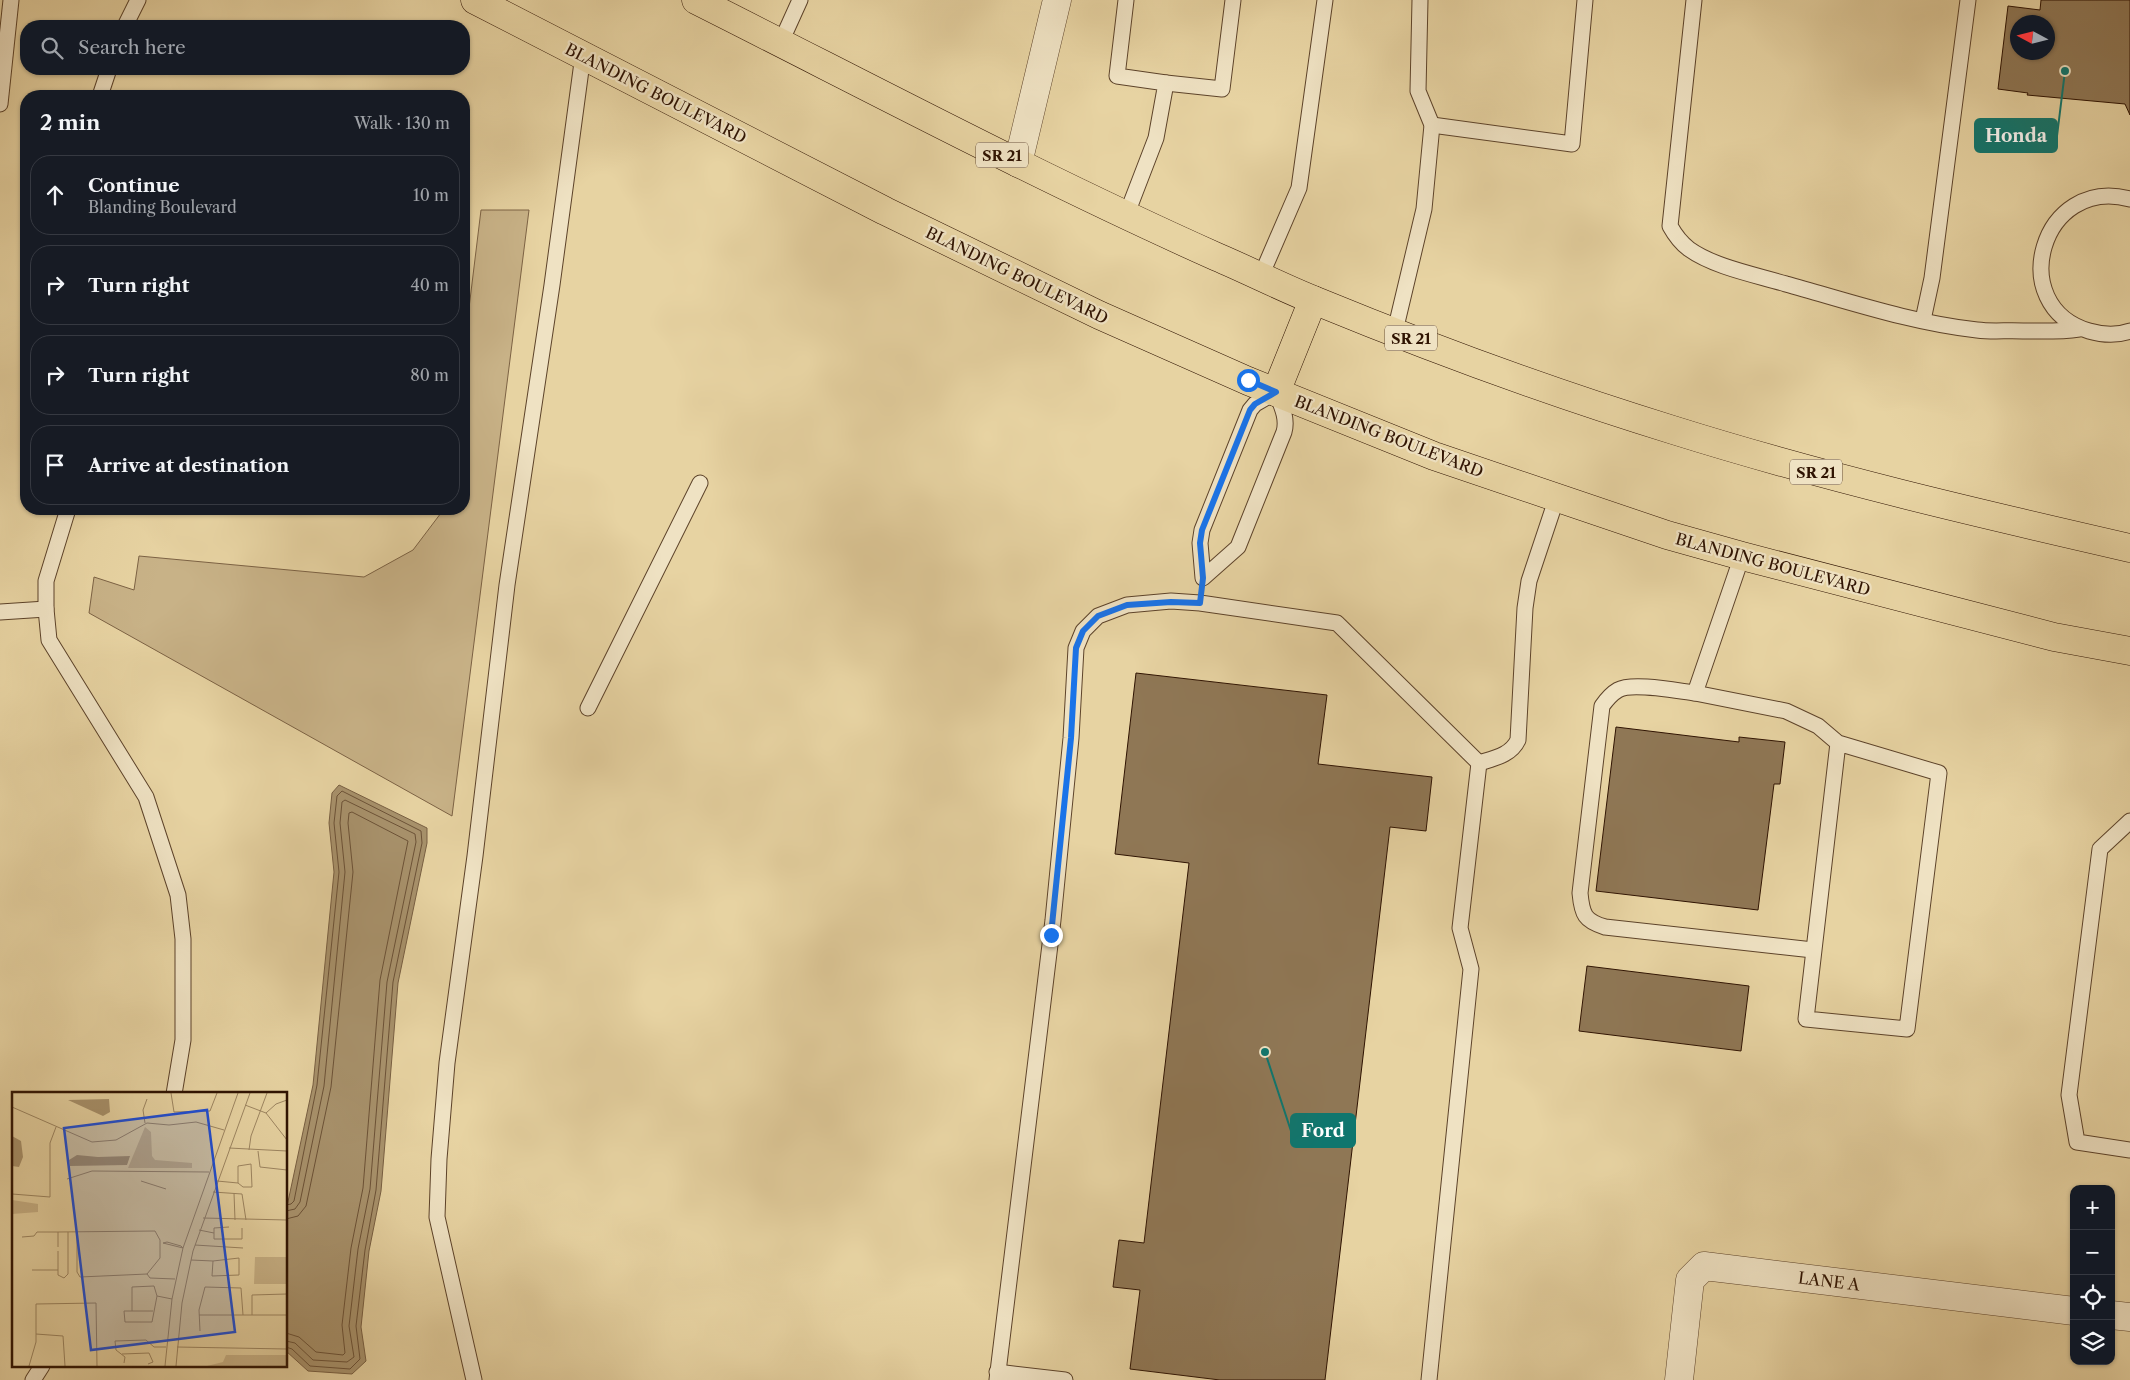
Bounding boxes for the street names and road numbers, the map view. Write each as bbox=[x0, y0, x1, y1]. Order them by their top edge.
street label: BLANDING BOULEVARD bbox=[562, 39, 750, 147]
road number: SR 21 bbox=[976, 142, 1028, 168]
street label: BLANDING BOULEVARD bbox=[922, 222, 1112, 328]
road number: SR 21 bbox=[1385, 326, 1437, 350]
street label: BLANDING BOULEVARD bbox=[1292, 391, 1486, 481]
road number: SR 21 bbox=[1790, 460, 1842, 484]
street label: BLANDING BOULEVARD bbox=[1673, 528, 1873, 600]
street label: LANE A bbox=[1797, 1267, 1862, 1295]

